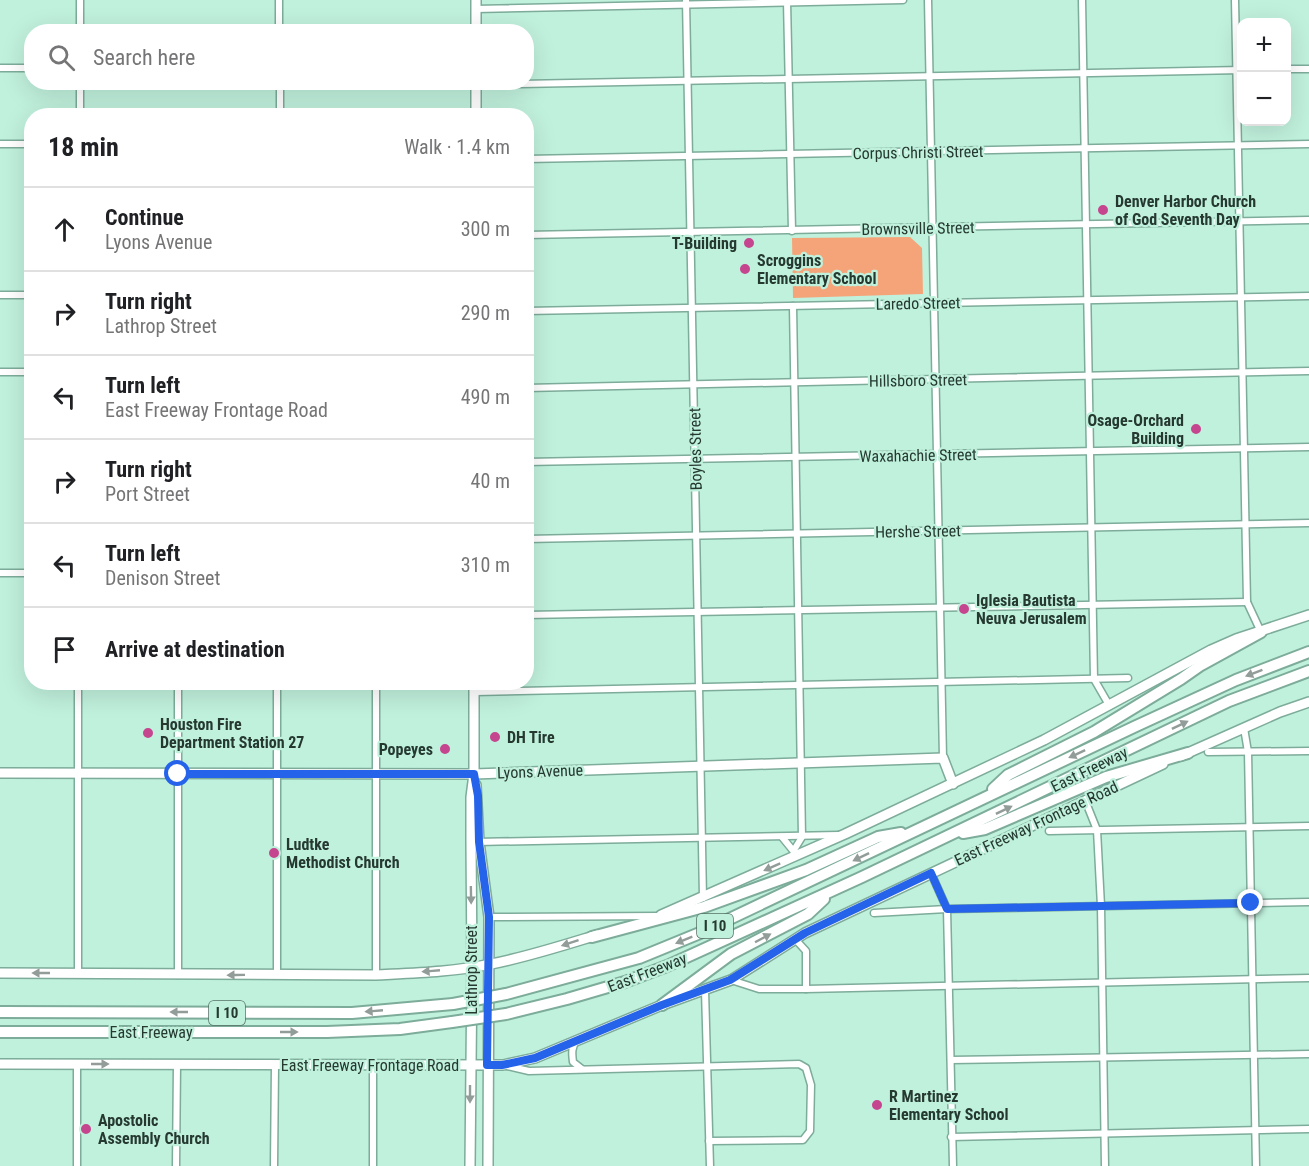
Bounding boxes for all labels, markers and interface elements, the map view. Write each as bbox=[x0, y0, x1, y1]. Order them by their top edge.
map controls bbox=[1237, 18, 1291, 126]
button: + bbox=[1237, 18, 1291, 72]
search box bbox=[24, 24, 534, 90]
icon: search bbox=[45, 41, 78, 74]
text: Search here bbox=[93, 45, 195, 70]
button: − bbox=[1237, 72, 1291, 126]
text: 18 min bbox=[48, 132, 119, 162]
text: Walk · 1.4 km bbox=[404, 135, 510, 159]
street label: Corpus Christi Street bbox=[852, 142, 984, 163]
place label: Denver Harbor Church of God Seventh Day bbox=[1115, 192, 1256, 229]
marker: Denver Harbor Church of God Seventh Day bbox=[1096, 203, 1110, 217]
text: Continue bbox=[105, 205, 184, 230]
icon: ahead bbox=[48, 213, 81, 246]
text: 300 m bbox=[461, 217, 510, 241]
street label: Brownsville Street bbox=[861, 218, 975, 239]
text: Lyons Avenue bbox=[105, 230, 212, 254]
place label: T-Building bbox=[672, 234, 737, 253]
marker: T-Building bbox=[742, 236, 756, 250]
place label: Scroggins Elementary School bbox=[757, 251, 876, 288]
marker: Scroggins Elementary School bbox=[738, 262, 752, 276]
text: Turn right bbox=[105, 289, 192, 314]
street label: Laredo Street bbox=[876, 293, 961, 314]
icon: right bbox=[48, 297, 81, 330]
text: 290 m bbox=[461, 301, 510, 325]
text: Lathrop Street bbox=[105, 314, 217, 338]
street label: Hillsboro Street bbox=[869, 370, 967, 391]
text: Turn left bbox=[105, 373, 180, 398]
icon: left bbox=[48, 381, 81, 414]
text: 490 m bbox=[461, 385, 510, 409]
text: East Freeway Frontage Road bbox=[105, 398, 328, 422]
street label: Boyles Street bbox=[685, 407, 706, 491]
place label: Osage-Orchard Building bbox=[1087, 411, 1184, 448]
marker: Osage-Orchard Building bbox=[1189, 422, 1203, 436]
street label: Waxahachie Street bbox=[859, 445, 977, 466]
text: Turn right bbox=[105, 457, 192, 482]
icon: right bbox=[48, 465, 81, 498]
text: 40 m bbox=[471, 469, 510, 493]
text: Port Street bbox=[105, 482, 190, 506]
street label: Hershe Street bbox=[875, 521, 961, 542]
text: Turn left bbox=[105, 541, 180, 566]
icon: left bbox=[48, 549, 81, 582]
text: 310 m bbox=[461, 553, 510, 577]
text: Denison Street bbox=[105, 566, 220, 590]
place label: Iglesia Bautista Neuva Jerusalem bbox=[976, 591, 1087, 628]
marker: Iglesia Bautista Neuva Jerusalem bbox=[957, 602, 971, 616]
icon: arrive bbox=[48, 633, 81, 666]
text: Arrive at destination bbox=[105, 637, 285, 662]
one-way arrow bbox=[1245, 668, 1263, 678]
place label: Houston Fire Department Station 27 bbox=[160, 715, 304, 752]
one-way arrow bbox=[1171, 721, 1188, 730]
marker: Houston Fire Department Station 27 bbox=[141, 726, 155, 740]
place label: DH Tire bbox=[507, 728, 555, 747]
marker: DH Tire bbox=[488, 730, 502, 744]
place label: Popeyes bbox=[379, 740, 433, 759]
marker: Popeyes bbox=[438, 742, 452, 756]
street label: East Freeway bbox=[1048, 743, 1131, 796]
one-way arrow bbox=[1068, 749, 1085, 758]
route start bbox=[164, 760, 190, 786]
street label: Lyons Avenue bbox=[497, 761, 583, 782]
street label: East Freeway Frontage Road bbox=[951, 777, 1121, 870]
one-way arrow bbox=[995, 805, 1012, 814]
place label: Ludtke Methodist Church bbox=[286, 835, 400, 872]
marker: Ludtke Methodist Church bbox=[267, 846, 281, 860]
one-way arrow bbox=[852, 852, 869, 861]
one-way arrow bbox=[763, 862, 781, 872]
one-way arrow bbox=[466, 885, 476, 904]
route end bbox=[1237, 889, 1263, 915]
road number: I 10 bbox=[697, 914, 733, 938]
street label: Lathrop Street bbox=[462, 925, 481, 1015]
one-way arrow bbox=[755, 933, 772, 943]
one-way arrow bbox=[675, 936, 693, 945]
one-way arrow bbox=[561, 939, 579, 949]
street label: East Freeway bbox=[605, 949, 690, 996]
one-way arrow bbox=[421, 966, 440, 976]
one-way arrow bbox=[31, 968, 50, 978]
one-way arrow bbox=[226, 970, 245, 980]
road number: I 10 bbox=[209, 1001, 245, 1025]
one-way arrow bbox=[364, 1006, 383, 1016]
one-way arrow bbox=[169, 1008, 188, 1017]
street label: East Freeway bbox=[109, 1023, 193, 1042]
one-way arrow bbox=[280, 1027, 299, 1037]
street label: East Freeway Frontage Road bbox=[281, 1056, 459, 1075]
one-way arrow bbox=[91, 1059, 110, 1069]
one-way arrow bbox=[465, 1085, 475, 1104]
place label: R Martinez Elementary School bbox=[889, 1087, 1008, 1124]
marker: R Martinez Elementary School bbox=[870, 1098, 884, 1112]
place label: Apostolic Assembly Church bbox=[98, 1111, 210, 1148]
marker: Apostolic Assembly Church bbox=[79, 1122, 93, 1136]

